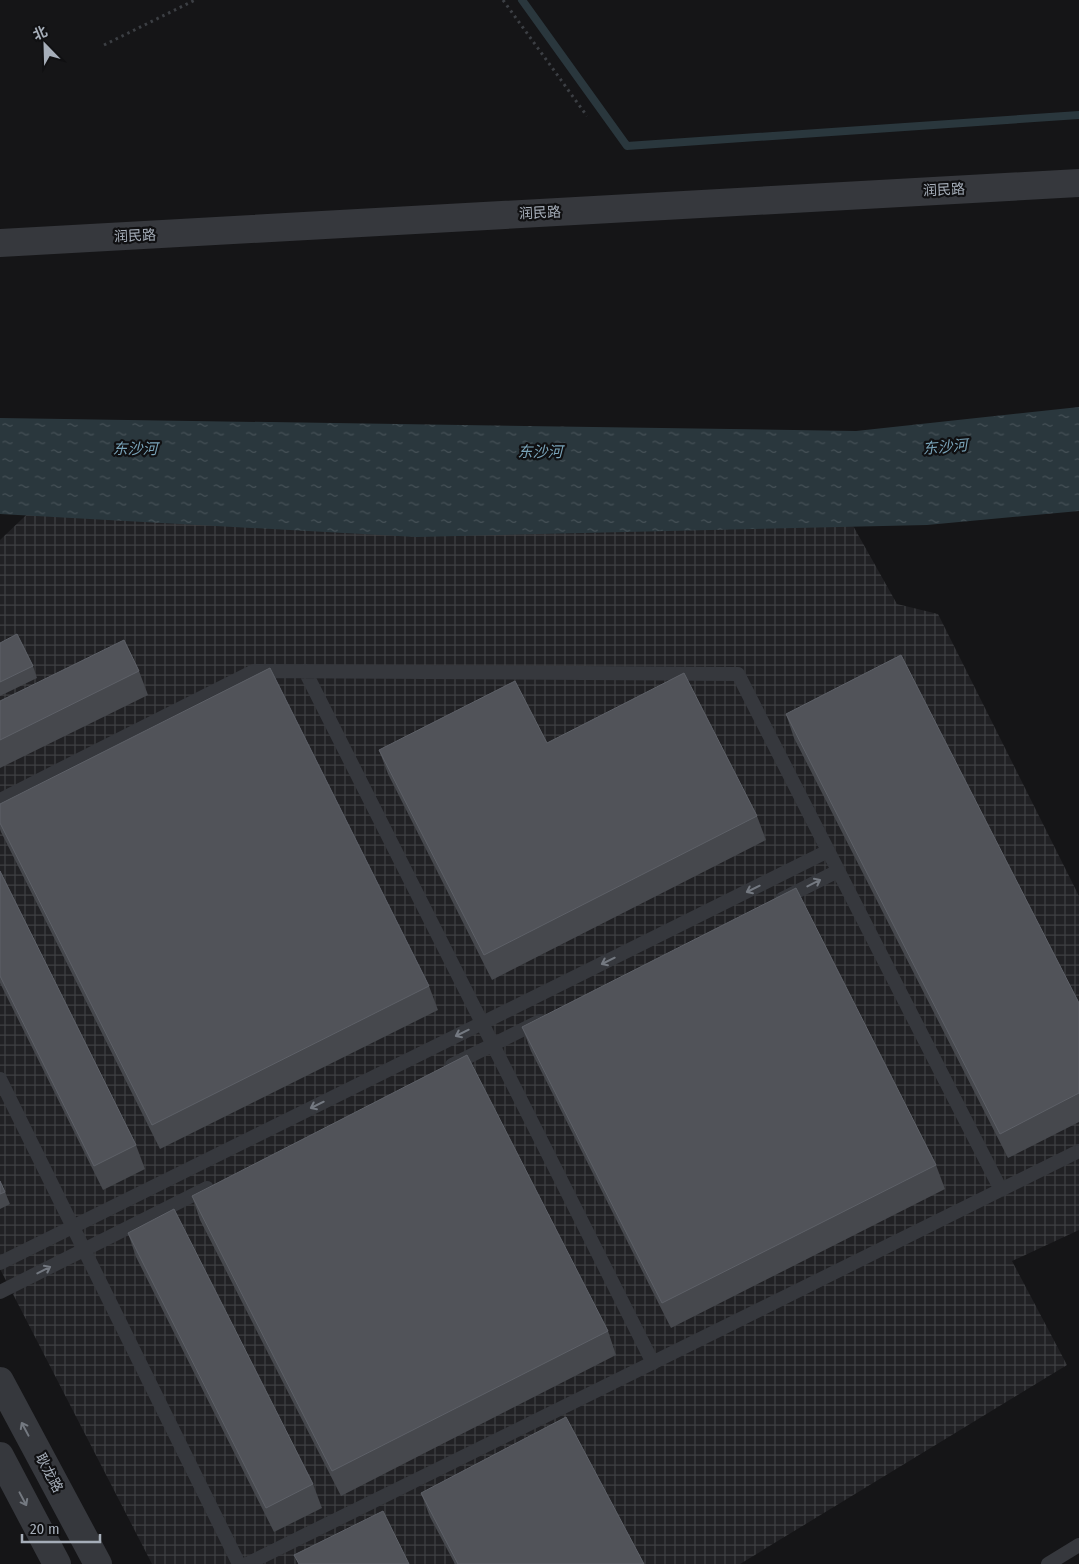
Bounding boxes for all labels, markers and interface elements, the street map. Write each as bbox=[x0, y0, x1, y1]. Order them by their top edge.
north arrow bbox=[20, 20, 70, 70]
text: 北 bbox=[30, 23, 50, 44]
street label: 润民路 bbox=[923, 180, 965, 200]
street label: 润民路 bbox=[519, 203, 561, 223]
street label: 润民路 bbox=[114, 226, 156, 246]
water label: 东沙河 bbox=[922, 436, 971, 458]
water label: 东沙河 bbox=[112, 440, 160, 458]
water label: 东沙河 bbox=[517, 443, 565, 461]
one-way arrow bbox=[806, 878, 821, 887]
one-way arrow bbox=[746, 884, 761, 894]
one-way arrow bbox=[601, 957, 616, 966]
one-way arrow bbox=[455, 1029, 470, 1038]
one-way arrow bbox=[310, 1101, 325, 1111]
one-way arrow bbox=[36, 1265, 51, 1275]
one-way arrow bbox=[20, 1421, 30, 1436]
street label: 耿龙路 bbox=[32, 1450, 66, 1496]
one-way arrow bbox=[18, 1492, 28, 1507]
scale bar bbox=[22, 1512, 100, 1544]
text: 20 m bbox=[30, 1520, 60, 1538]

